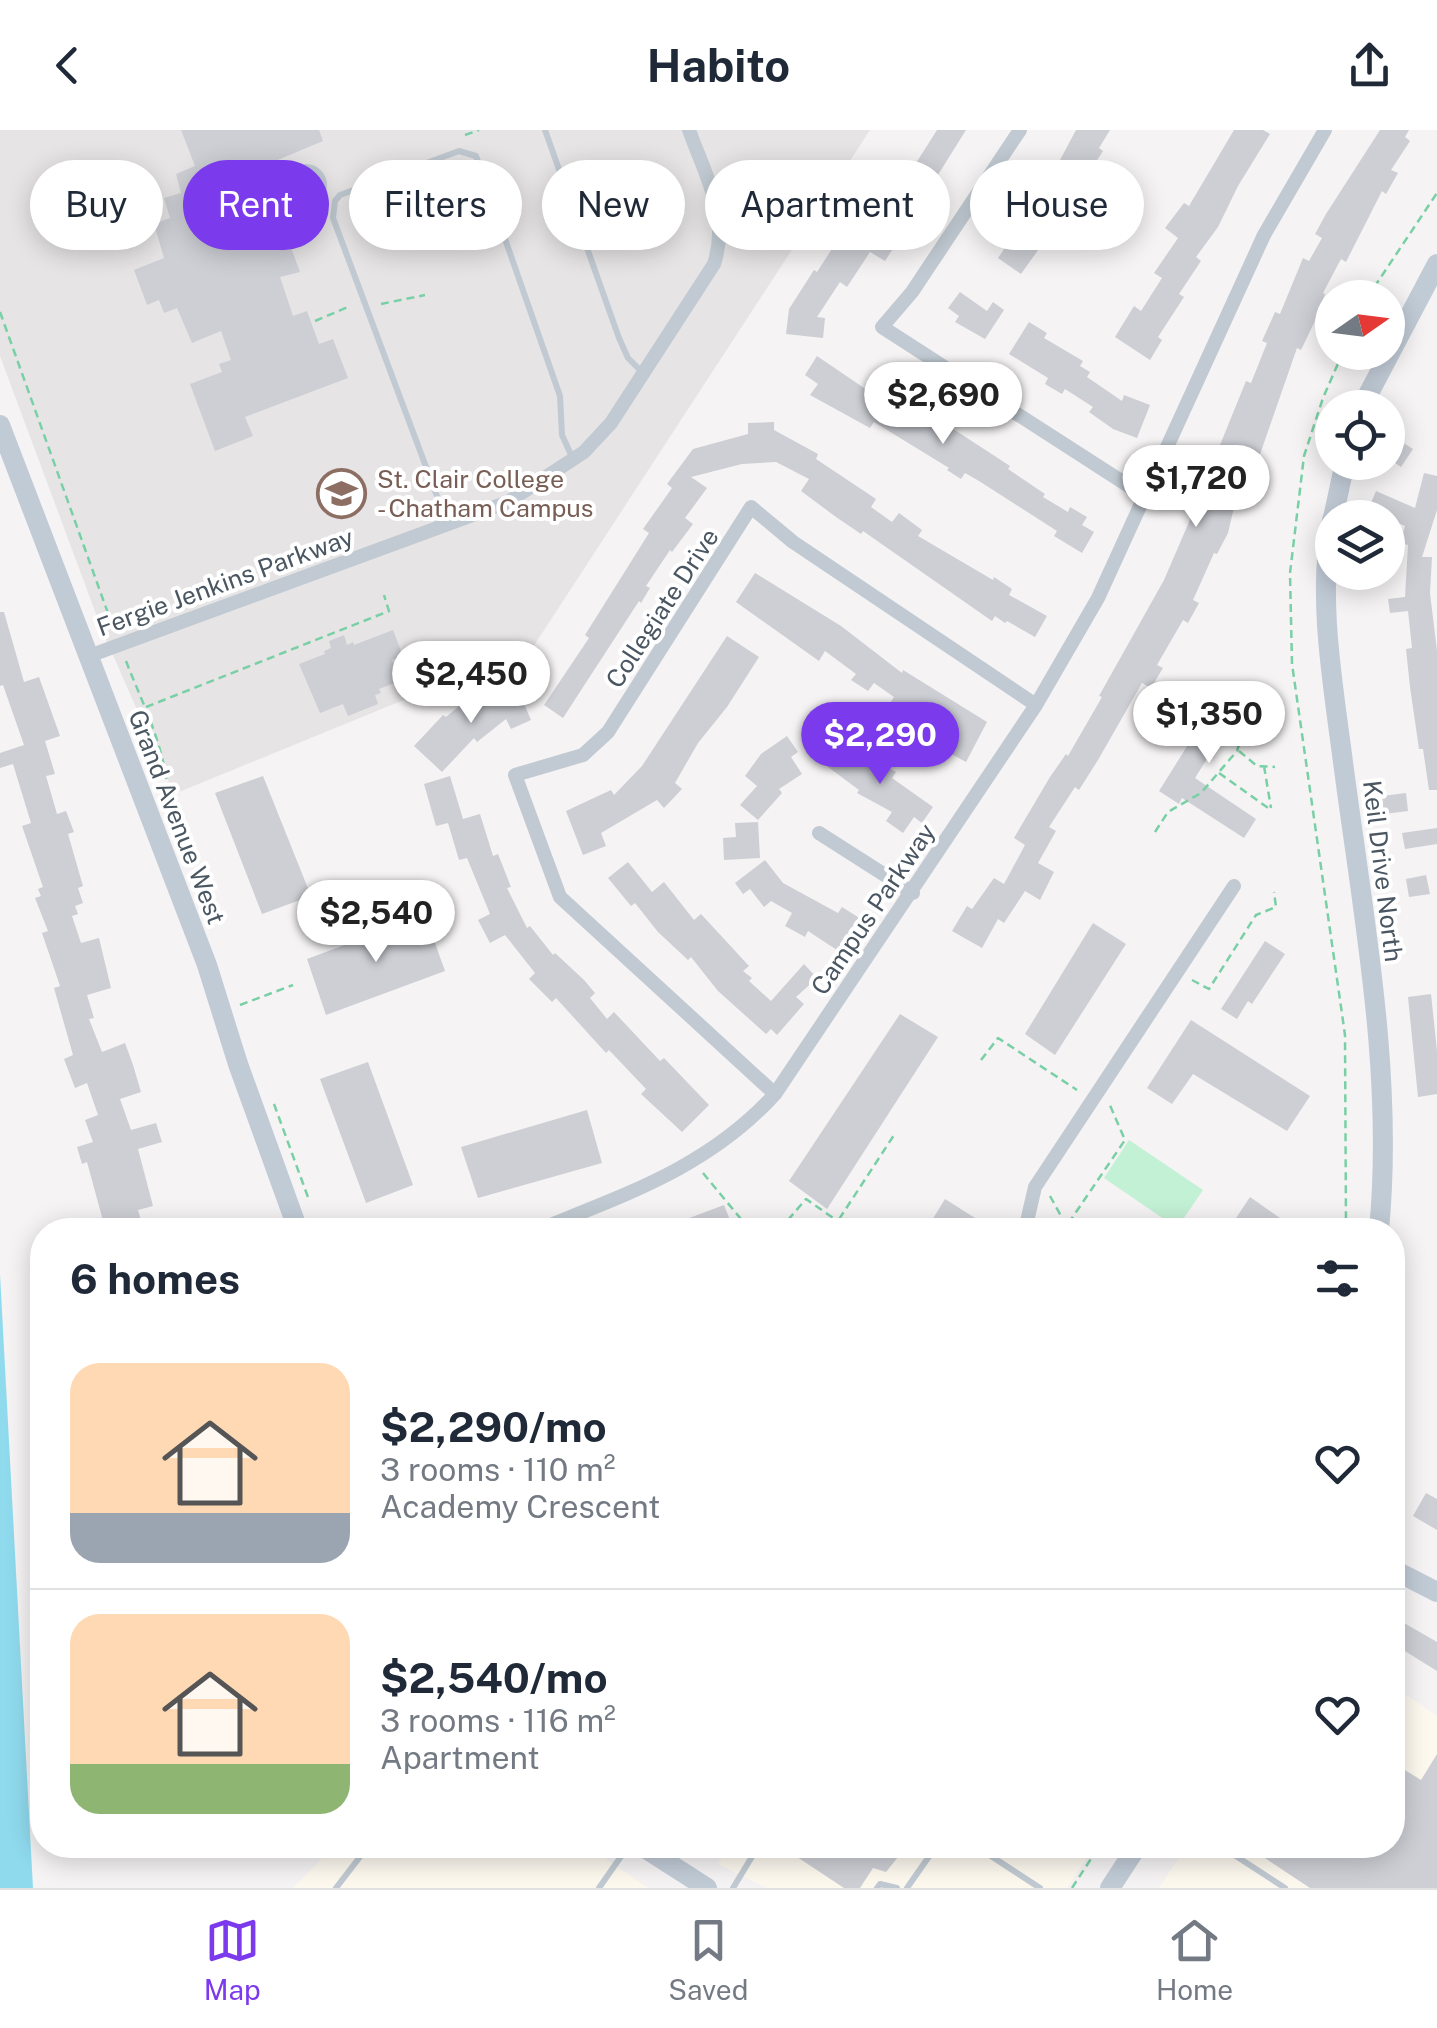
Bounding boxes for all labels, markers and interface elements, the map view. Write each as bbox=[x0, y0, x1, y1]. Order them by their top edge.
icon: back bbox=[40, 38, 95, 93]
icon: share bbox=[1342, 38, 1397, 93]
text: Habito bbox=[647, 39, 790, 92]
chip: Buy bbox=[30, 160, 163, 250]
chip: Rent bbox=[183, 160, 329, 250]
chip: Filters bbox=[349, 160, 522, 250]
chip: New bbox=[542, 160, 685, 250]
chip: Apartment bbox=[705, 160, 950, 250]
chip: House bbox=[970, 160, 1144, 250]
north arrow bbox=[1315, 280, 1405, 370]
map controls bbox=[1315, 280, 1405, 590]
pin: $2,690 bbox=[862, 362, 1024, 447]
text: $2,690 bbox=[886, 376, 1000, 413]
button: locate bbox=[1315, 390, 1405, 480]
pin: $1,720 bbox=[1115, 445, 1277, 530]
text: $1,720 bbox=[1145, 459, 1247, 496]
place label: St. Clair College - Chatham Campus bbox=[377, 464, 593, 523]
school or university icon: St. Clair College - Chatham Campus bbox=[316, 467, 368, 519]
button: layers bbox=[1315, 500, 1405, 590]
street label: Fergie Jenkins Parkway bbox=[92, 522, 358, 642]
street label: Collegiate Drive bbox=[599, 523, 725, 693]
pin: $2,450 bbox=[390, 641, 552, 726]
text: $2,450 bbox=[414, 655, 528, 692]
pin: $1,350 bbox=[1128, 681, 1290, 766]
text: $1,350 bbox=[1155, 695, 1263, 732]
pin: $2,290 bbox=[799, 702, 961, 787]
street label: Grand Avenue West bbox=[122, 706, 232, 928]
text: $2,290 bbox=[823, 716, 937, 753]
street label: Keil Drive North bbox=[1357, 779, 1409, 963]
street label: Campus Parkway bbox=[805, 818, 941, 1000]
pin: $2,540 bbox=[295, 880, 457, 965]
text: $2,540 bbox=[319, 894, 433, 931]
icon: filters bbox=[1310, 1251, 1365, 1306]
text: 6 homes bbox=[70, 1254, 240, 1303]
text: $2,290/mo bbox=[380, 1402, 607, 1451]
icon: home bbox=[150, 1403, 270, 1523]
icon: heart bbox=[1310, 1436, 1365, 1491]
text: 3 rooms · 110 m² bbox=[380, 1451, 616, 1488]
text: Academy Crescent bbox=[380, 1488, 660, 1525]
text: $2,540/mo bbox=[380, 1653, 608, 1702]
icon: home bbox=[150, 1654, 270, 1774]
icon: heart bbox=[1310, 1687, 1365, 1742]
text: 3 rooms · 116 m² bbox=[380, 1702, 616, 1739]
text: Apartment bbox=[380, 1739, 540, 1776]
tab: Map bbox=[204, 1913, 261, 2006]
tab: Saved bbox=[668, 1913, 748, 2006]
tab: Home bbox=[1156, 1913, 1233, 2006]

